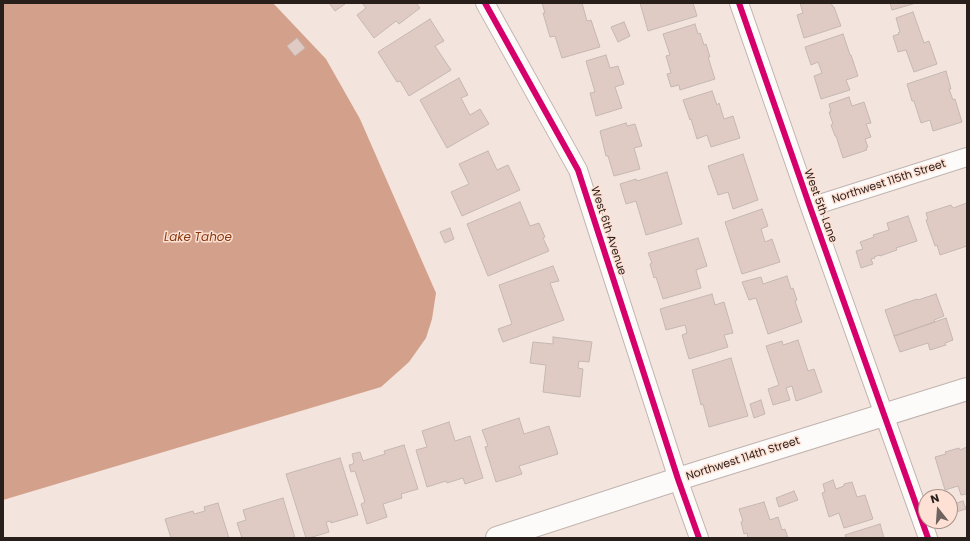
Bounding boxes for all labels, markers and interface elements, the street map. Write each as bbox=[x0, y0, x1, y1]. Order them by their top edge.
street label: Northwest 115th Street bbox=[831, 157, 947, 207]
street label: West 5th Lane bbox=[801, 167, 839, 245]
street label: West 6th Avenue bbox=[587, 185, 629, 277]
water label: Lake Tahoe bbox=[164, 231, 232, 245]
street label: Northwest 114th Street bbox=[685, 434, 801, 484]
north arrow bbox=[918, 489, 958, 529]
text: N bbox=[928, 490, 941, 507]

